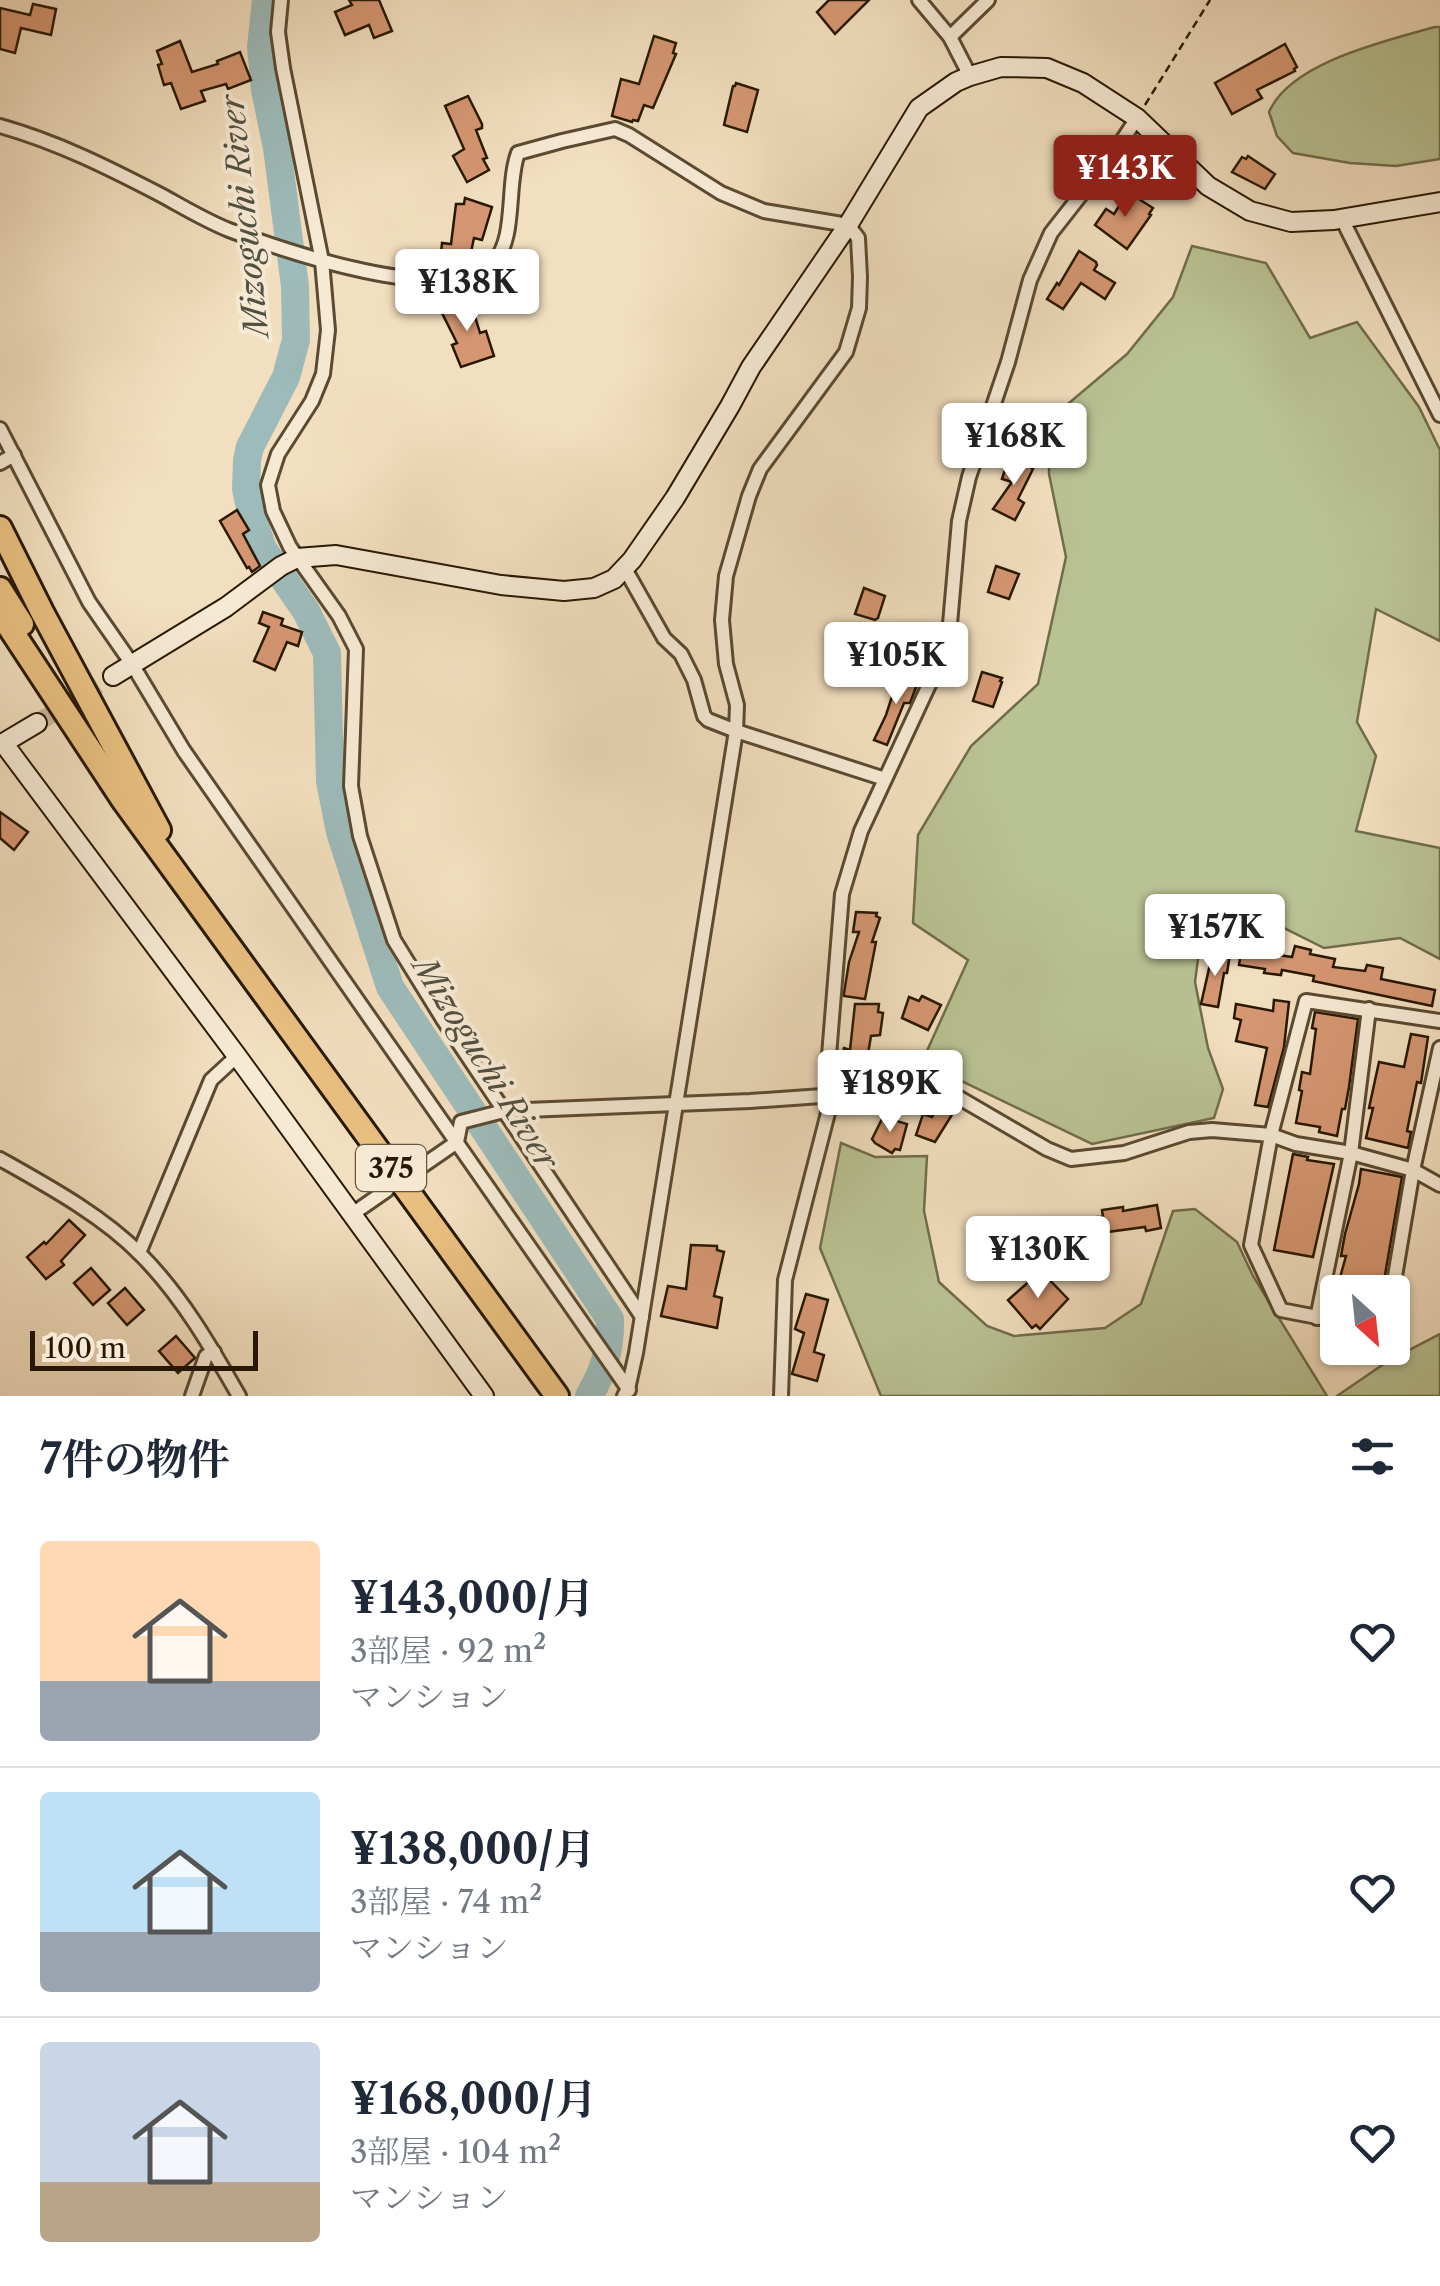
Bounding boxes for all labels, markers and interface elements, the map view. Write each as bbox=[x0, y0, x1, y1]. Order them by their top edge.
water label: Mizoguchi River bbox=[212, 91, 277, 343]
pin: ¥143K bbox=[1055, 135, 1195, 220]
text: ¥143K bbox=[1076, 148, 1174, 187]
pin: ¥138K bbox=[397, 249, 537, 334]
text: ¥138K bbox=[417, 262, 517, 301]
pin: ¥168K bbox=[944, 403, 1084, 488]
text: ¥168K bbox=[964, 416, 1064, 455]
pin: ¥105K bbox=[826, 622, 966, 707]
text: ¥105K bbox=[846, 635, 946, 674]
pin: ¥157K bbox=[1145, 894, 1285, 979]
text: ¥157K bbox=[1167, 907, 1263, 946]
water label: Mizoguchi River bbox=[403, 946, 568, 1178]
pin: ¥189K bbox=[820, 1050, 960, 1135]
text: ¥189K bbox=[840, 1063, 940, 1102]
road number: 375 bbox=[356, 1145, 426, 1191]
pin: ¥130K bbox=[968, 1216, 1108, 1301]
text: ¥130K bbox=[988, 1229, 1088, 1268]
north arrow bbox=[1320, 1275, 1410, 1365]
map controls bbox=[1320, 1275, 1410, 1365]
scale bar bbox=[30, 1326, 258, 1370]
text: 100 m bbox=[45, 1331, 126, 1365]
icon: filters bbox=[1345, 1429, 1400, 1484]
text: 7件の物件 bbox=[40, 1433, 230, 1485]
text: ¥143,000/月 bbox=[350, 1572, 595, 1624]
icon: home bbox=[120, 1581, 240, 1701]
icon: heart bbox=[1345, 1614, 1400, 1669]
text: 3部屋 · 92 m² bbox=[350, 1631, 546, 1670]
text: マンション bbox=[350, 1677, 509, 1716]
text: ¥138,000/月 bbox=[350, 1823, 596, 1875]
icon: home bbox=[120, 1832, 240, 1952]
icon: heart bbox=[1345, 1865, 1400, 1920]
text: 3部屋 · 74 m² bbox=[350, 1882, 542, 1921]
text: マンション bbox=[350, 1928, 509, 1967]
text: ¥168,000/月 bbox=[350, 2073, 597, 2125]
icon: home bbox=[120, 2082, 240, 2202]
icon: heart bbox=[1345, 2115, 1400, 2170]
text: 3部屋 · 104 m² bbox=[350, 2132, 561, 2171]
text: マンション bbox=[350, 2178, 509, 2217]

